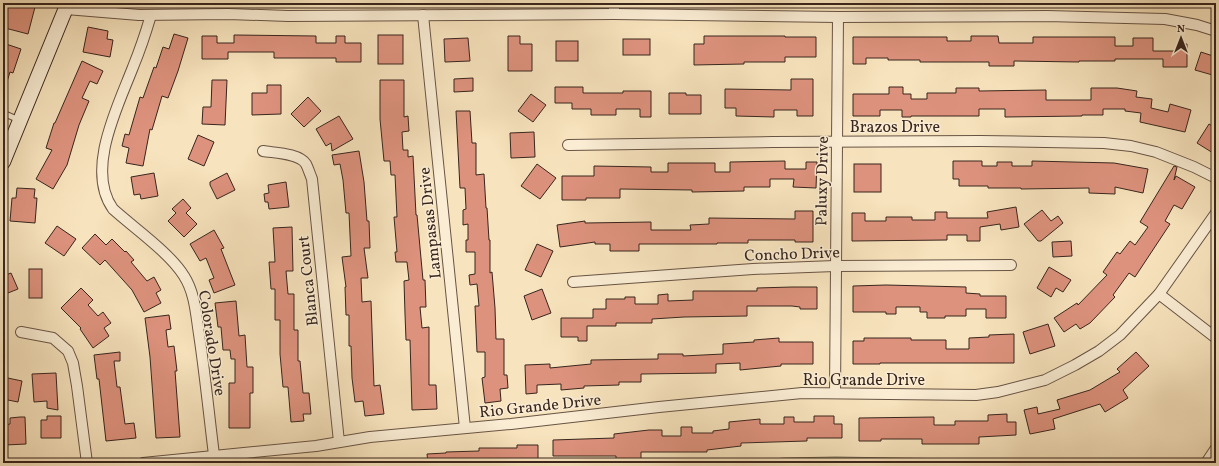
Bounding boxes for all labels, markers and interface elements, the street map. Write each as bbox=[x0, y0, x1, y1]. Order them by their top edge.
north arrow bbox=[1161, 18, 1201, 58]
text: N bbox=[1177, 22, 1185, 37]
street label: Brazos Drive bbox=[850, 117, 940, 139]
street label: Paluxy Drive bbox=[811, 136, 835, 226]
street label: Lampasas Drive bbox=[414, 166, 448, 280]
street label: Blanca Court bbox=[293, 234, 325, 327]
street label: Concho Drive bbox=[744, 242, 840, 268]
street label: Colorado Drive bbox=[192, 289, 230, 398]
street label: Rio Grande Drive bbox=[803, 370, 925, 392]
street label: Rio Grande Drive bbox=[478, 390, 602, 424]

